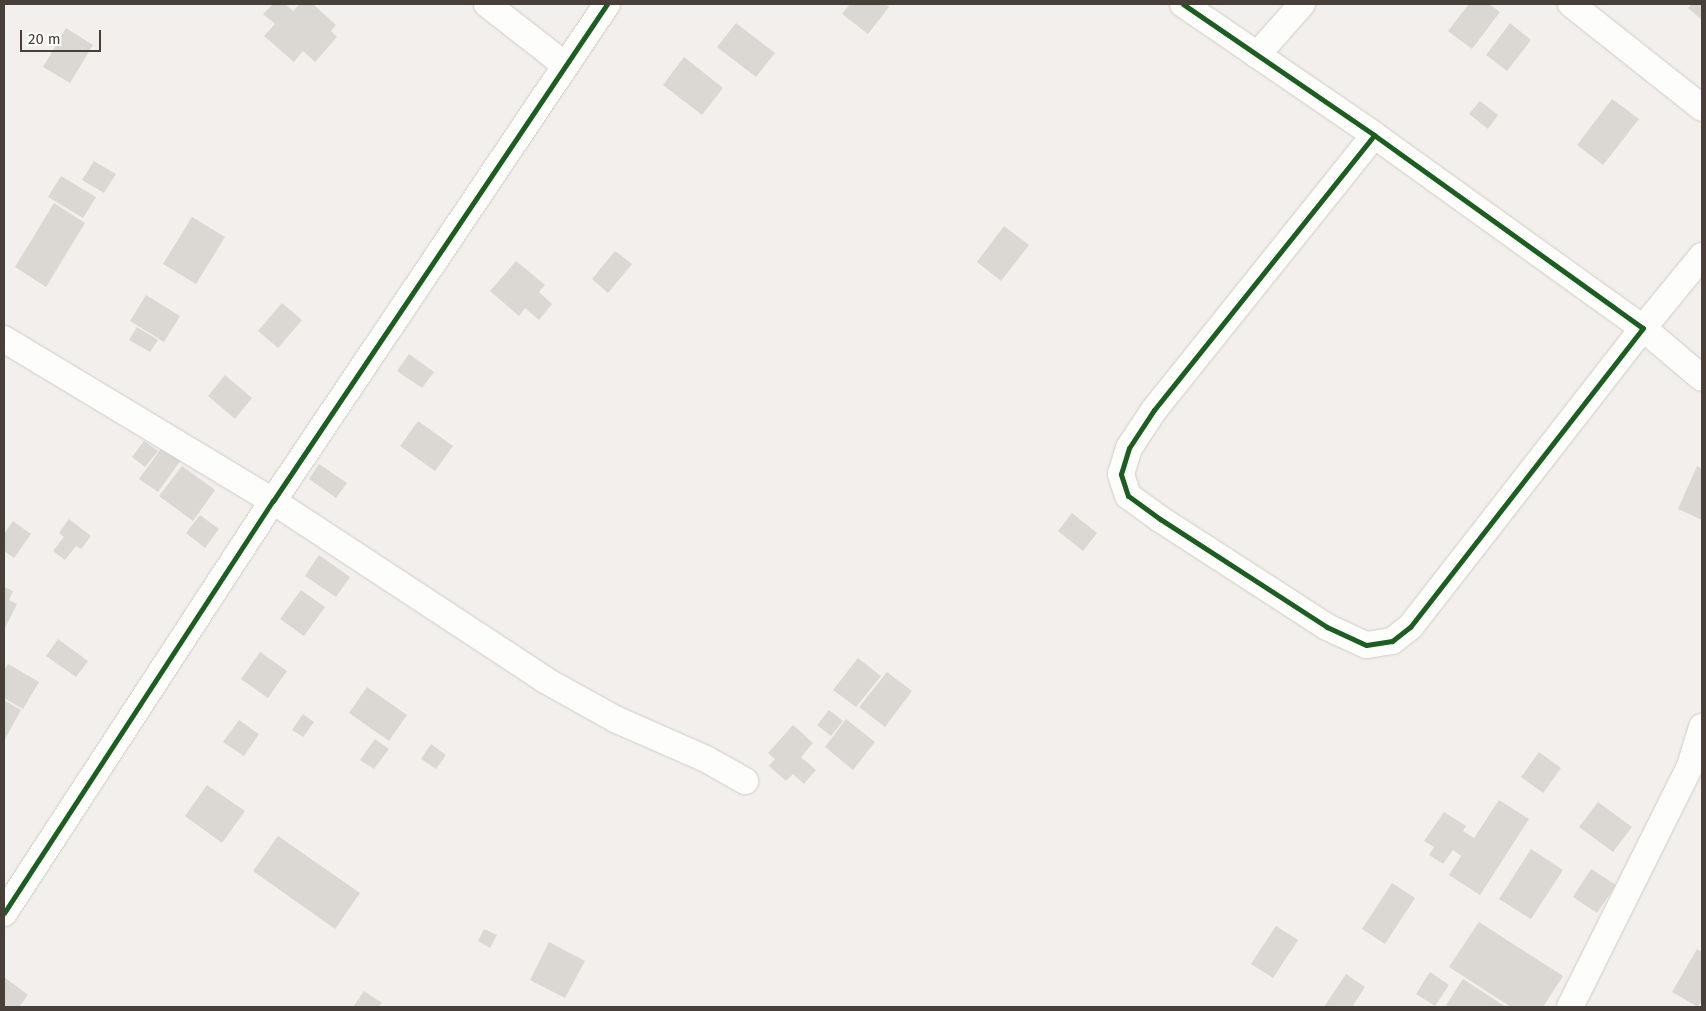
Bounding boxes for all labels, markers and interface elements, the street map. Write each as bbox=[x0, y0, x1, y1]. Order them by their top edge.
scale bar bbox=[22, 20, 104, 52]
text: 20 m bbox=[28, 30, 61, 48]

